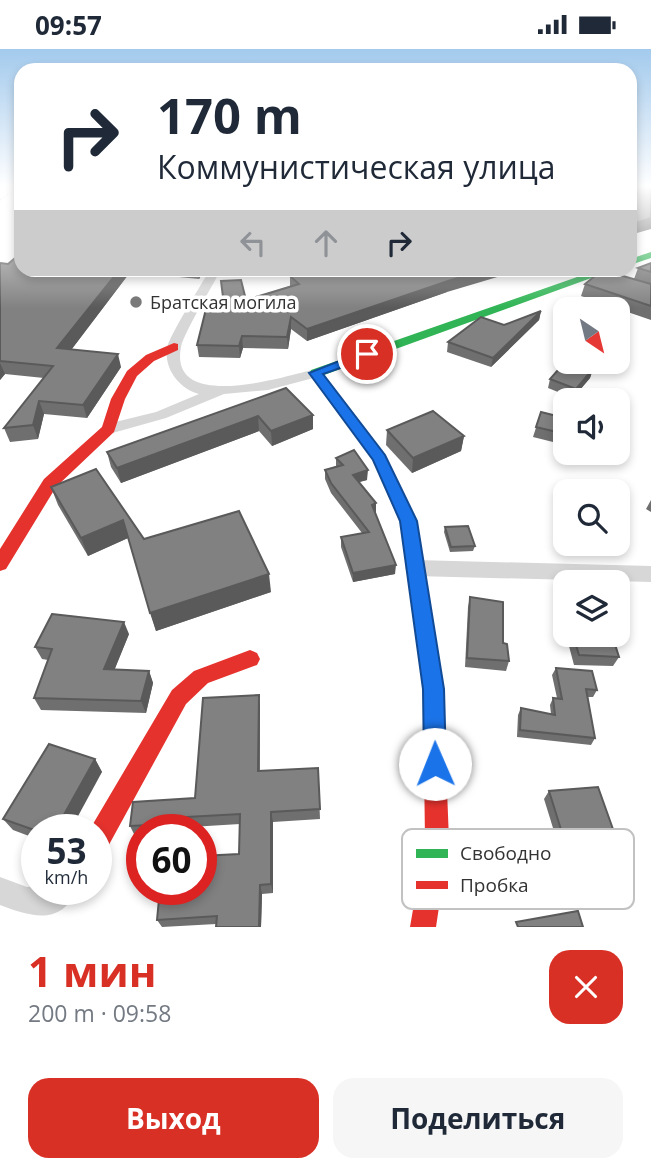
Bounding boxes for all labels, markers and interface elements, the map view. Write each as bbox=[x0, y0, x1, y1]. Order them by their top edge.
text: 09:57 bbox=[35, 7, 102, 43]
text: 170 m bbox=[157, 82, 302, 148]
icon: right bbox=[42, 91, 133, 182]
text: Коммунистическая улица bbox=[157, 145, 556, 188]
icon: left bbox=[234, 224, 272, 262]
icon: ahead bbox=[307, 224, 345, 262]
icon: right bbox=[380, 224, 418, 262]
place label: Братская могила bbox=[150, 290, 297, 314]
marker: Братская могила bbox=[128, 294, 144, 310]
north arrow bbox=[553, 297, 630, 375]
map controls bbox=[553, 297, 630, 647]
pin bbox=[337, 324, 397, 384]
icon: arrive bbox=[348, 335, 386, 373]
button: sound bbox=[553, 388, 630, 465]
button: search bbox=[553, 479, 630, 556]
button: layers bbox=[553, 570, 630, 647]
position arrow bbox=[398, 727, 472, 801]
speed limit sign: 60 bbox=[126, 814, 217, 905]
text: 53 bbox=[46, 827, 87, 874]
legend bbox=[402, 829, 634, 909]
text: Свободно bbox=[460, 840, 551, 866]
text: km/h bbox=[45, 865, 88, 889]
text: Пробка bbox=[460, 872, 529, 898]
text: 1 мин bbox=[28, 942, 156, 999]
button: close bbox=[549, 950, 623, 1024]
text: 200 m · 09:58 bbox=[28, 997, 171, 1029]
button: Выход bbox=[28, 1078, 319, 1158]
button: Поделиться bbox=[333, 1078, 623, 1158]

